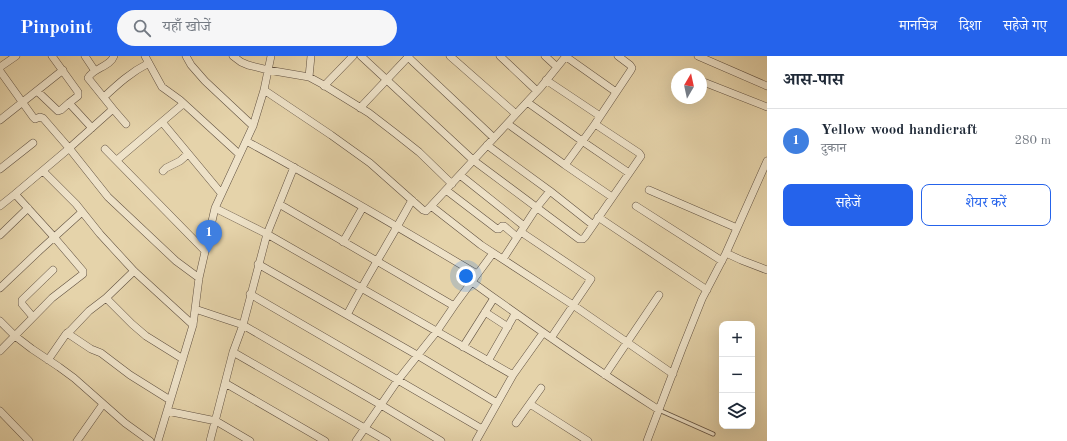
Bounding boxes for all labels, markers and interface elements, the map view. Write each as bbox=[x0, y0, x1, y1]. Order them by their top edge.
search box bbox=[117, 10, 397, 46]
icon: search bbox=[131, 17, 153, 39]
text: Pinpoint bbox=[20, 19, 93, 38]
text: मानचित्र bbox=[899, 19, 937, 33]
text: दिशा bbox=[959, 19, 981, 33]
text: सहेजे गए bbox=[1003, 19, 1047, 33]
text: यहाँ खोजें bbox=[163, 20, 211, 35]
north arrow bbox=[671, 68, 707, 104]
text: आस-पास bbox=[783, 72, 843, 89]
text: Yellow wood handicraft bbox=[821, 123, 977, 138]
text: 1 bbox=[792, 134, 800, 147]
text: 280 m bbox=[1014, 134, 1051, 147]
text: दुकान bbox=[821, 142, 846, 155]
button: सहेजें bbox=[783, 184, 913, 226]
button: शेयर करें bbox=[921, 184, 1051, 226]
pin: 1 bbox=[196, 220, 222, 253]
your location bbox=[456, 266, 476, 286]
map controls bbox=[719, 321, 755, 429]
button: + bbox=[719, 321, 755, 357]
button: − bbox=[719, 357, 755, 393]
button: layers bbox=[719, 393, 755, 429]

